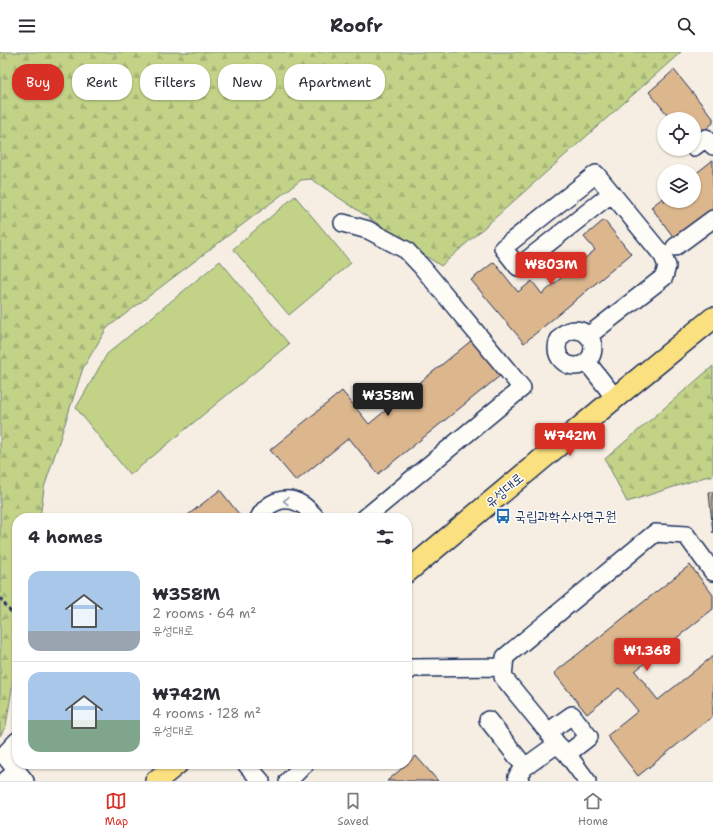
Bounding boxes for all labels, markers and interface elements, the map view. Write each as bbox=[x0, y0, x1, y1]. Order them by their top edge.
text: Roofr bbox=[330, 14, 383, 38]
icon: menu bbox=[16, 15, 38, 37]
icon: search bbox=[675, 15, 697, 37]
chip: Buy bbox=[12, 64, 64, 100]
chip: Rent bbox=[72, 64, 132, 100]
chip: Filters bbox=[140, 64, 210, 100]
chip: New bbox=[218, 64, 276, 100]
chip: Apartment bbox=[284, 64, 385, 100]
map controls bbox=[657, 112, 701, 208]
button: locate bbox=[657, 112, 701, 156]
button: layers bbox=[657, 164, 701, 208]
pin: ₩803M bbox=[523, 252, 579, 286]
text: ₩803M bbox=[525, 256, 577, 273]
pin: ₩358M bbox=[360, 383, 416, 417]
text: ₩358M bbox=[362, 387, 414, 404]
pin: ₩742M bbox=[542, 423, 598, 457]
text: ₩742M bbox=[544, 427, 596, 444]
street label: 유성대로 bbox=[481, 469, 527, 511]
one-way arrow bbox=[283, 497, 289, 505]
bus stop icon: 국립과학수사연구원 bbox=[494, 507, 512, 525]
place label: 국립과학수사연구원 bbox=[515, 507, 616, 525]
text: 4 homes bbox=[28, 526, 103, 548]
icon: filters bbox=[374, 526, 396, 548]
text: ₩358M bbox=[152, 583, 220, 605]
icon: home bbox=[60, 587, 108, 635]
text: 2 rooms · 64 m² bbox=[152, 605, 256, 622]
text: 유성대로 bbox=[152, 622, 194, 639]
pin: ₩1.36B bbox=[614, 638, 680, 672]
text: ₩1.36B bbox=[623, 642, 671, 659]
text: ₩742M bbox=[152, 683, 220, 705]
icon: home bbox=[60, 688, 108, 736]
text: 4 rooms · 128 m² bbox=[152, 705, 261, 722]
text: 유성대로 bbox=[152, 722, 194, 739]
tab: Map bbox=[105, 790, 128, 829]
tab: Saved bbox=[338, 790, 369, 829]
tab: Home bbox=[578, 790, 608, 829]

